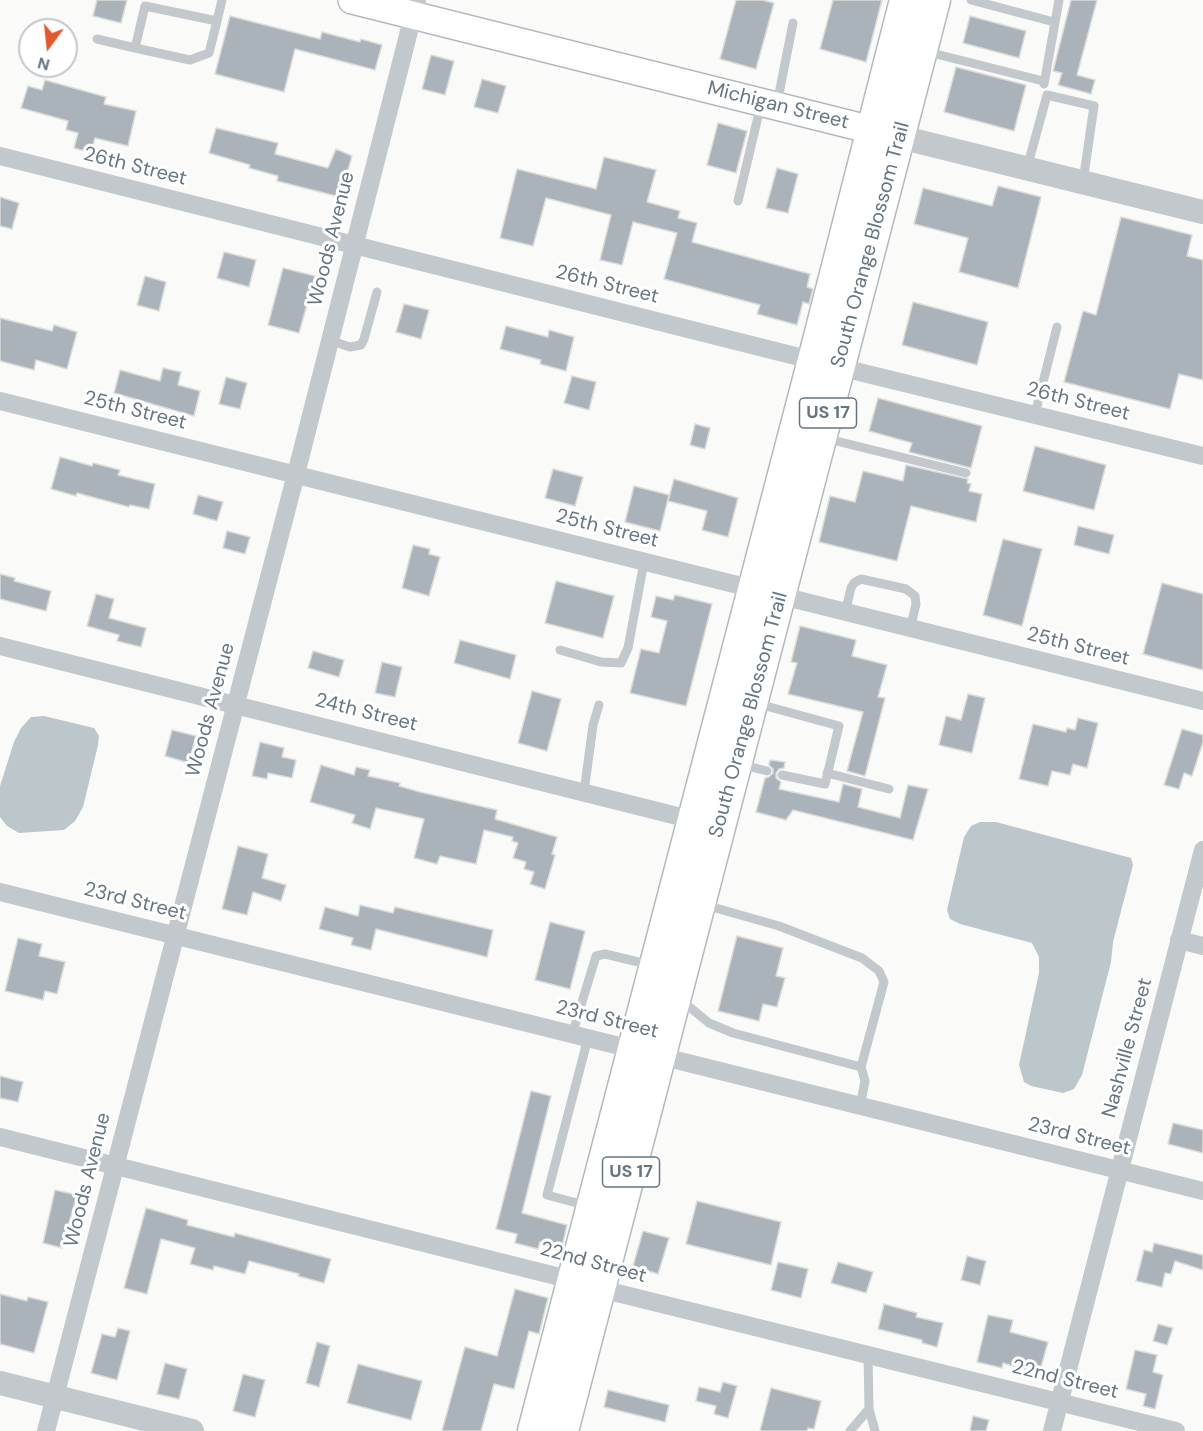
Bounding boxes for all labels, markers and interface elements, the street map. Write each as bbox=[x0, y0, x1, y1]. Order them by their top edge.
north arrow bbox=[18, 18, 78, 78]
text: N bbox=[35, 52, 52, 76]
street label: Michigan Street bbox=[705, 77, 851, 135]
street label: South Orange Blossom Trail bbox=[827, 120, 915, 370]
street label: 26th Street bbox=[81, 143, 189, 191]
street label: Woods Avenue bbox=[304, 169, 360, 309]
street label: 26th Street bbox=[553, 261, 661, 309]
street label: 26th Street bbox=[1024, 378, 1132, 426]
street label: 25th Street bbox=[81, 387, 189, 435]
road number: US 17 bbox=[800, 398, 856, 428]
street label: 25th Street bbox=[553, 505, 661, 553]
street label: South Orange Blossom Trail bbox=[705, 590, 793, 840]
street label: 25th Street bbox=[1024, 623, 1132, 671]
street label: Woods Avenue bbox=[182, 640, 240, 780]
street label: 24th Street bbox=[312, 689, 420, 737]
street label: 23rd Street bbox=[81, 878, 189, 926]
street label: Nashville Street bbox=[1098, 976, 1158, 1120]
street label: 23rd Street bbox=[553, 996, 661, 1044]
street label: Woods Avenue bbox=[60, 1110, 116, 1250]
street label: 23rd Street bbox=[1025, 1113, 1133, 1161]
road number: US 17 bbox=[602, 1157, 660, 1187]
street label: 22nd Street bbox=[537, 1237, 649, 1289]
street label: 22nd Street bbox=[1009, 1355, 1121, 1405]

